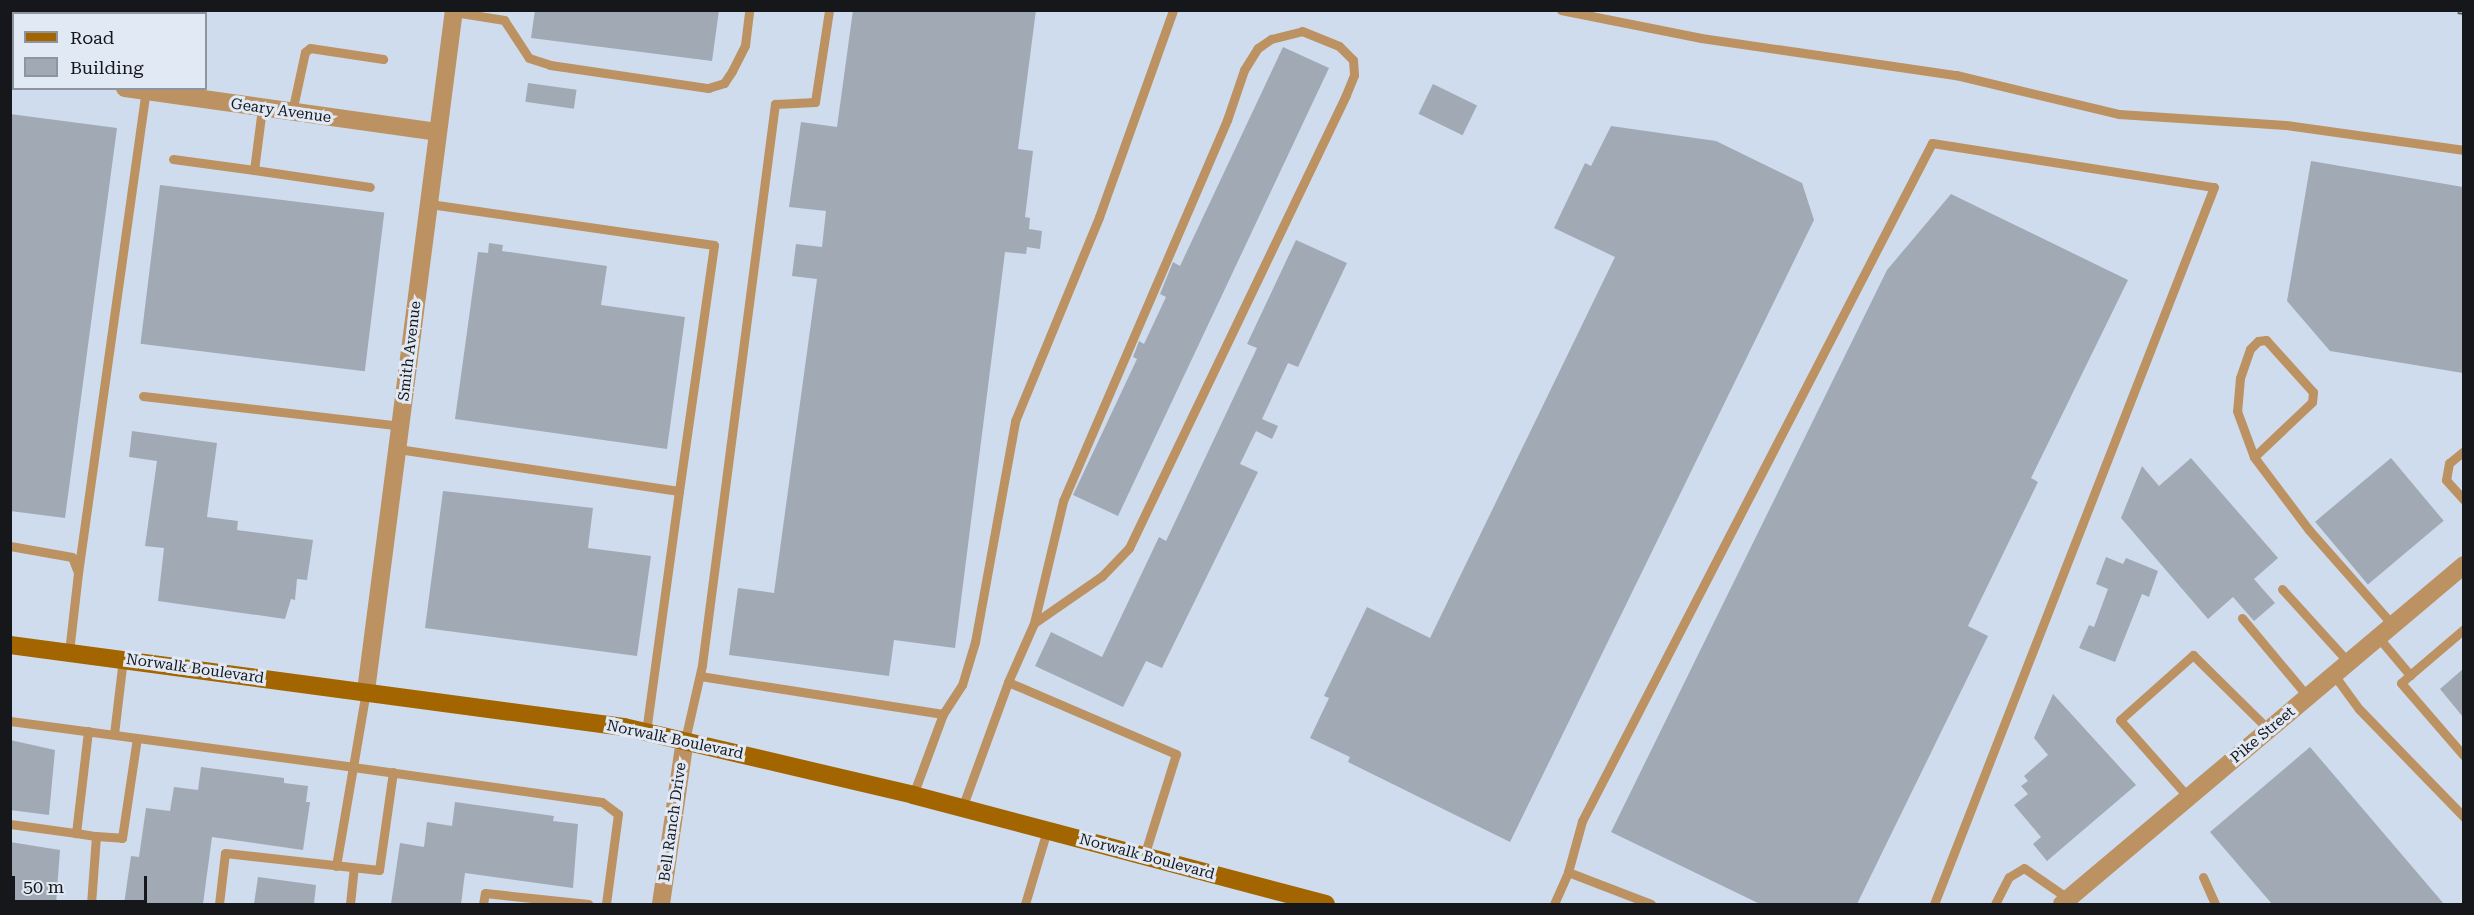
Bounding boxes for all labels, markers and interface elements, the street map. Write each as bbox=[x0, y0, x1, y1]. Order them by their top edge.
legend bbox=[12, 12, 207, 90]
text: Road bbox=[70, 27, 114, 48]
text: Building bbox=[70, 57, 144, 78]
street label: Geary Avenue bbox=[230, 95, 332, 127]
street label: Smith Avenue bbox=[395, 300, 425, 402]
street label: Norwalk Boulevard bbox=[125, 650, 265, 688]
street label: Pike Street bbox=[2227, 703, 2299, 767]
street label: Norwalk Boulevard bbox=[605, 717, 745, 763]
street label: Bell Ranch Drive bbox=[656, 761, 690, 883]
street label: Norwalk Boulevard bbox=[1077, 830, 1217, 884]
scale bar bbox=[15, 864, 150, 902]
text: 50 m bbox=[23, 876, 64, 897]

